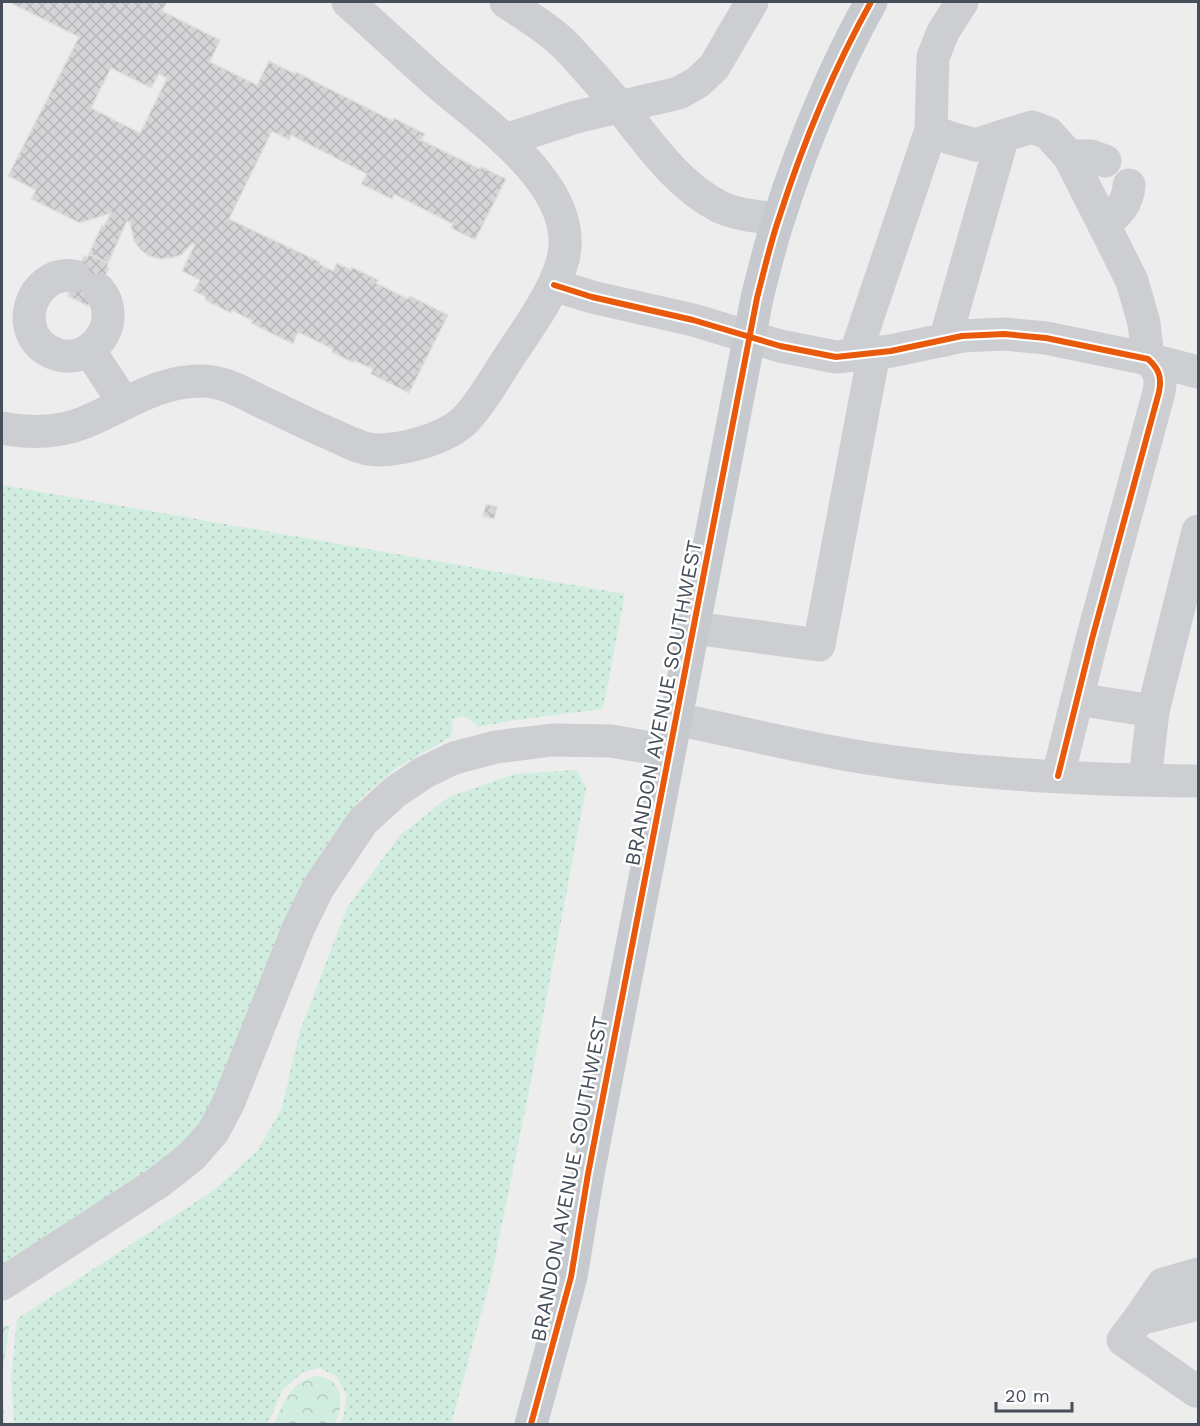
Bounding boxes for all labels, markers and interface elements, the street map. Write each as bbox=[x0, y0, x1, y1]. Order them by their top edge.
street label: BRANDON AVENUE SOUTHWEST bbox=[619, 538, 707, 868]
street label: BRANDON AVENUE SOUTHWEST bbox=[525, 1014, 613, 1344]
scale bar bbox=[996, 1375, 1072, 1413]
text: 20 m bbox=[1005, 1385, 1050, 1406]

